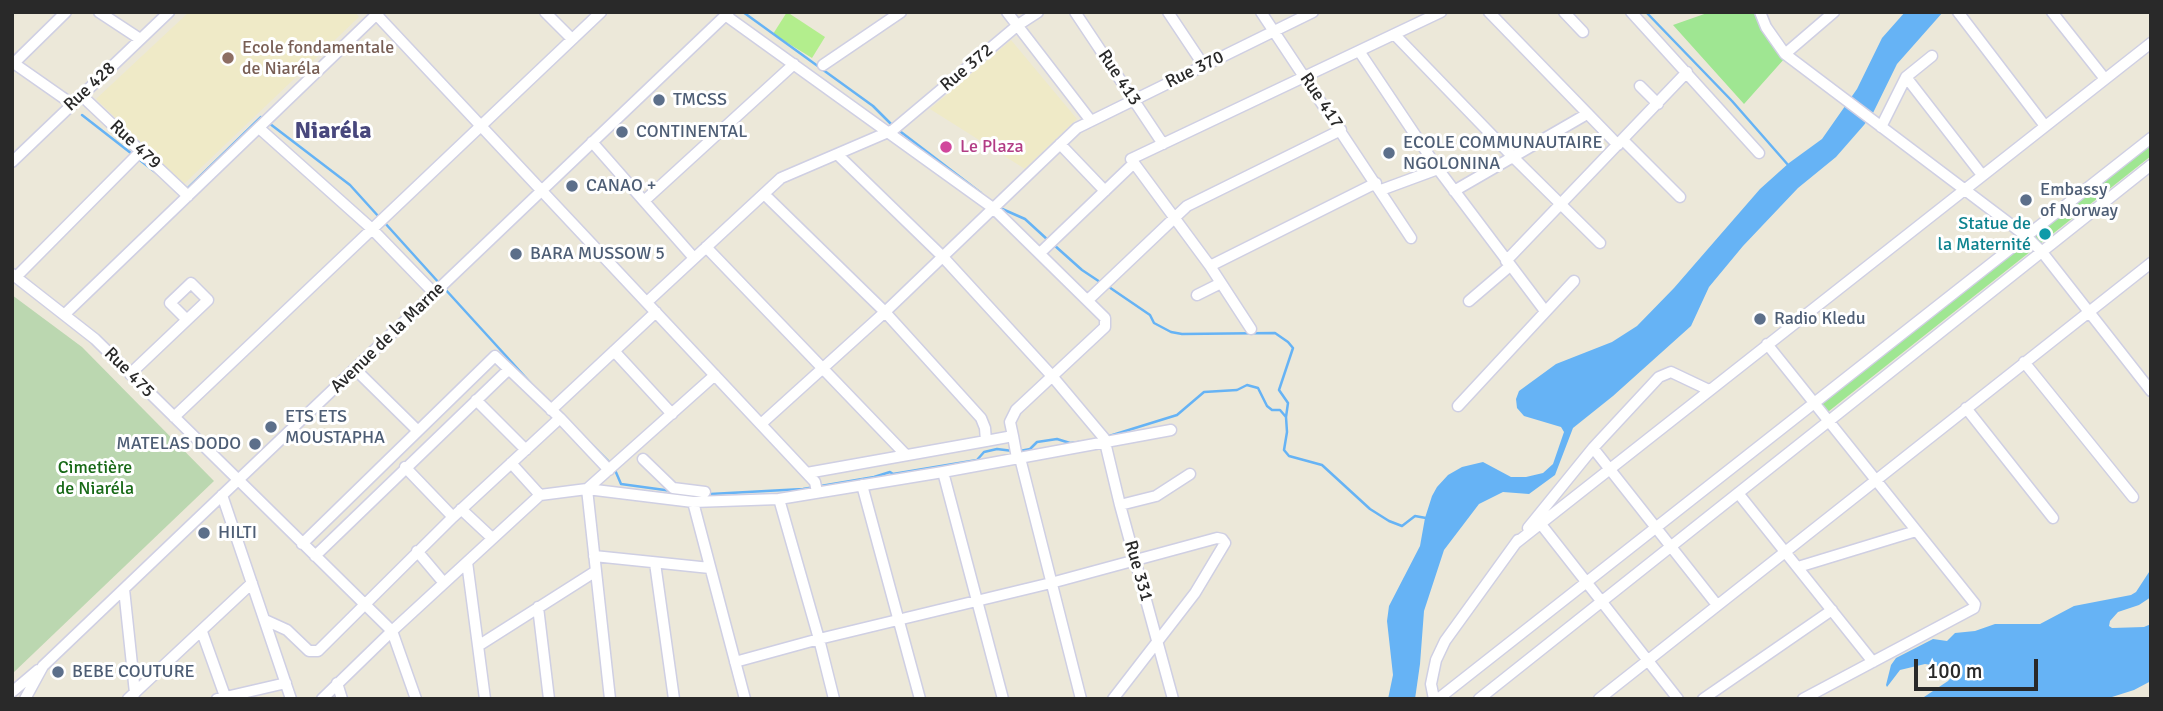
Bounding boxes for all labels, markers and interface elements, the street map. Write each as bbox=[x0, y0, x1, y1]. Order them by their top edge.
place label: Ecole fondamentale de Niaréla bbox=[242, 37, 394, 80]
street label: Rue 372 bbox=[936, 40, 998, 96]
street label: Rue 413 bbox=[1093, 46, 1145, 110]
street label: Rue 370 bbox=[1162, 47, 1228, 93]
marker: Ecole fondamentale de Niaréla bbox=[220, 50, 236, 66]
street label: Rue 428 bbox=[60, 58, 120, 116]
street label: Rue 417 bbox=[1295, 69, 1347, 133]
place label: TMCSS bbox=[673, 89, 727, 111]
marker: TMCSS bbox=[651, 92, 667, 108]
street label: Rue 479 bbox=[105, 116, 165, 174]
district label: Niaréla bbox=[294, 118, 372, 146]
place label: CONTINENTAL bbox=[636, 121, 748, 143]
marker: CONTINENTAL bbox=[614, 124, 630, 140]
place label: ECOLE COMMUNAUTAIRE NGOLONINA bbox=[1403, 132, 1603, 174]
place label: Le Plaza bbox=[960, 136, 1024, 158]
marker: Le Plaza bbox=[938, 139, 954, 155]
marker: ECOLE COMMUNAUTAIRE NGOLONINA bbox=[1381, 145, 1397, 161]
place label: CANAO + bbox=[586, 175, 656, 197]
marker: CANAO + bbox=[564, 178, 580, 194]
place label: Embassy of Norway bbox=[2040, 179, 2118, 222]
marker: Embassy of Norway bbox=[2018, 192, 2034, 208]
place label: Statue de la Maternité bbox=[1938, 213, 2031, 256]
marker: Statue de la Maternité bbox=[2037, 226, 2053, 242]
place label: BARA MUSSOW 5 bbox=[530, 243, 665, 265]
marker: BARA MUSSOW 5 bbox=[508, 246, 524, 262]
street label: Avenue de la Marne bbox=[326, 278, 450, 398]
place label: Radio Kledu bbox=[1774, 308, 1866, 330]
marker: Radio Kledu bbox=[1752, 311, 1768, 327]
street label: Rue 475 bbox=[99, 343, 159, 403]
place label: ETS ETS MOUSTAPHA bbox=[285, 406, 385, 448]
marker: ETS ETS MOUSTAPHA bbox=[263, 419, 279, 435]
place label: MATELAS DODO bbox=[116, 433, 241, 455]
marker: MATELAS DODO bbox=[247, 436, 263, 452]
park label: Cimetière de Niaréla bbox=[56, 457, 134, 500]
place label: HILTI bbox=[218, 522, 257, 544]
marker: HILTI bbox=[196, 525, 212, 541]
street label: Rue 331 bbox=[1119, 538, 1157, 604]
scale bar bbox=[1918, 644, 2042, 688]
text: 100 m bbox=[1927, 658, 1982, 684]
place label: BEBE COUTURE bbox=[72, 661, 195, 683]
marker: BEBE COUTURE bbox=[50, 664, 66, 680]

